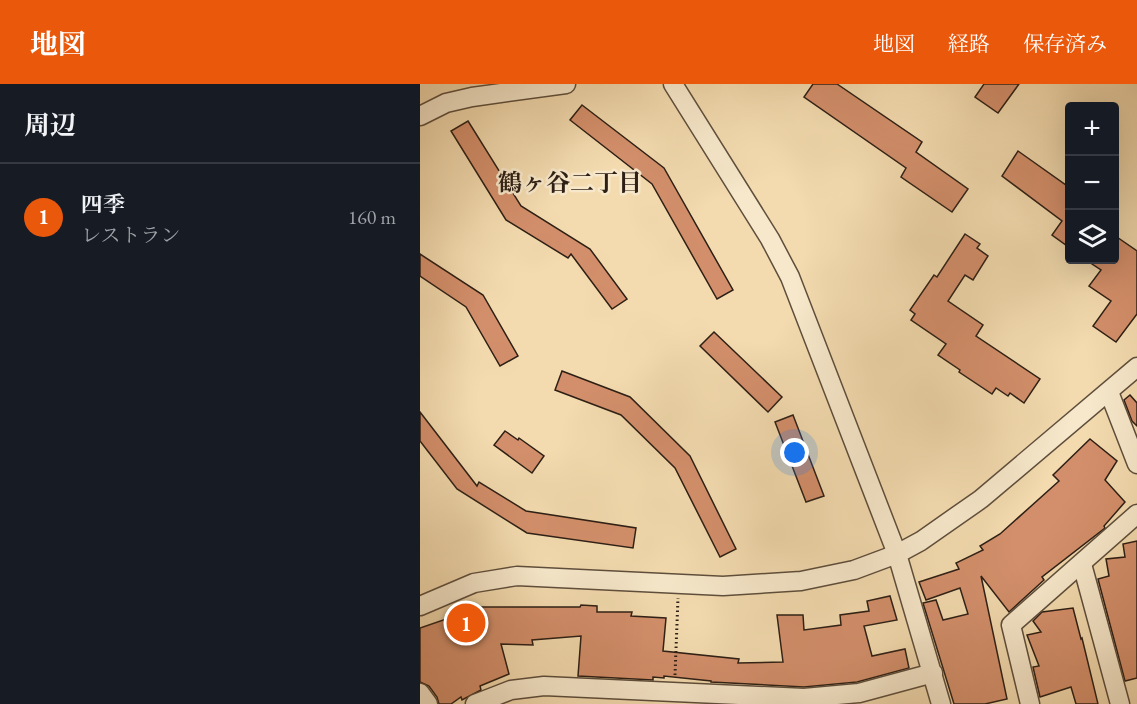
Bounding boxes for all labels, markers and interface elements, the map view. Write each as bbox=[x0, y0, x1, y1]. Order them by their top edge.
text: 地図 bbox=[30, 26, 86, 62]
text: 地図 bbox=[873, 30, 915, 57]
text: 経路 bbox=[948, 30, 990, 57]
text: 保存済み bbox=[1023, 30, 1107, 57]
map controls bbox=[1065, 102, 1119, 264]
button: + bbox=[1065, 102, 1119, 156]
text: 周辺 bbox=[24, 108, 76, 142]
button: − bbox=[1065, 156, 1119, 210]
district label: 鶴ヶ谷二丁目 bbox=[498, 167, 642, 198]
text: 四季 bbox=[81, 190, 125, 219]
text: 1 bbox=[38, 204, 49, 230]
text: 160 m bbox=[348, 204, 396, 230]
button: layers bbox=[1065, 210, 1119, 264]
text: レストラン bbox=[81, 222, 180, 248]
your location bbox=[780, 438, 809, 467]
pin: 1 bbox=[446, 600, 486, 646]

